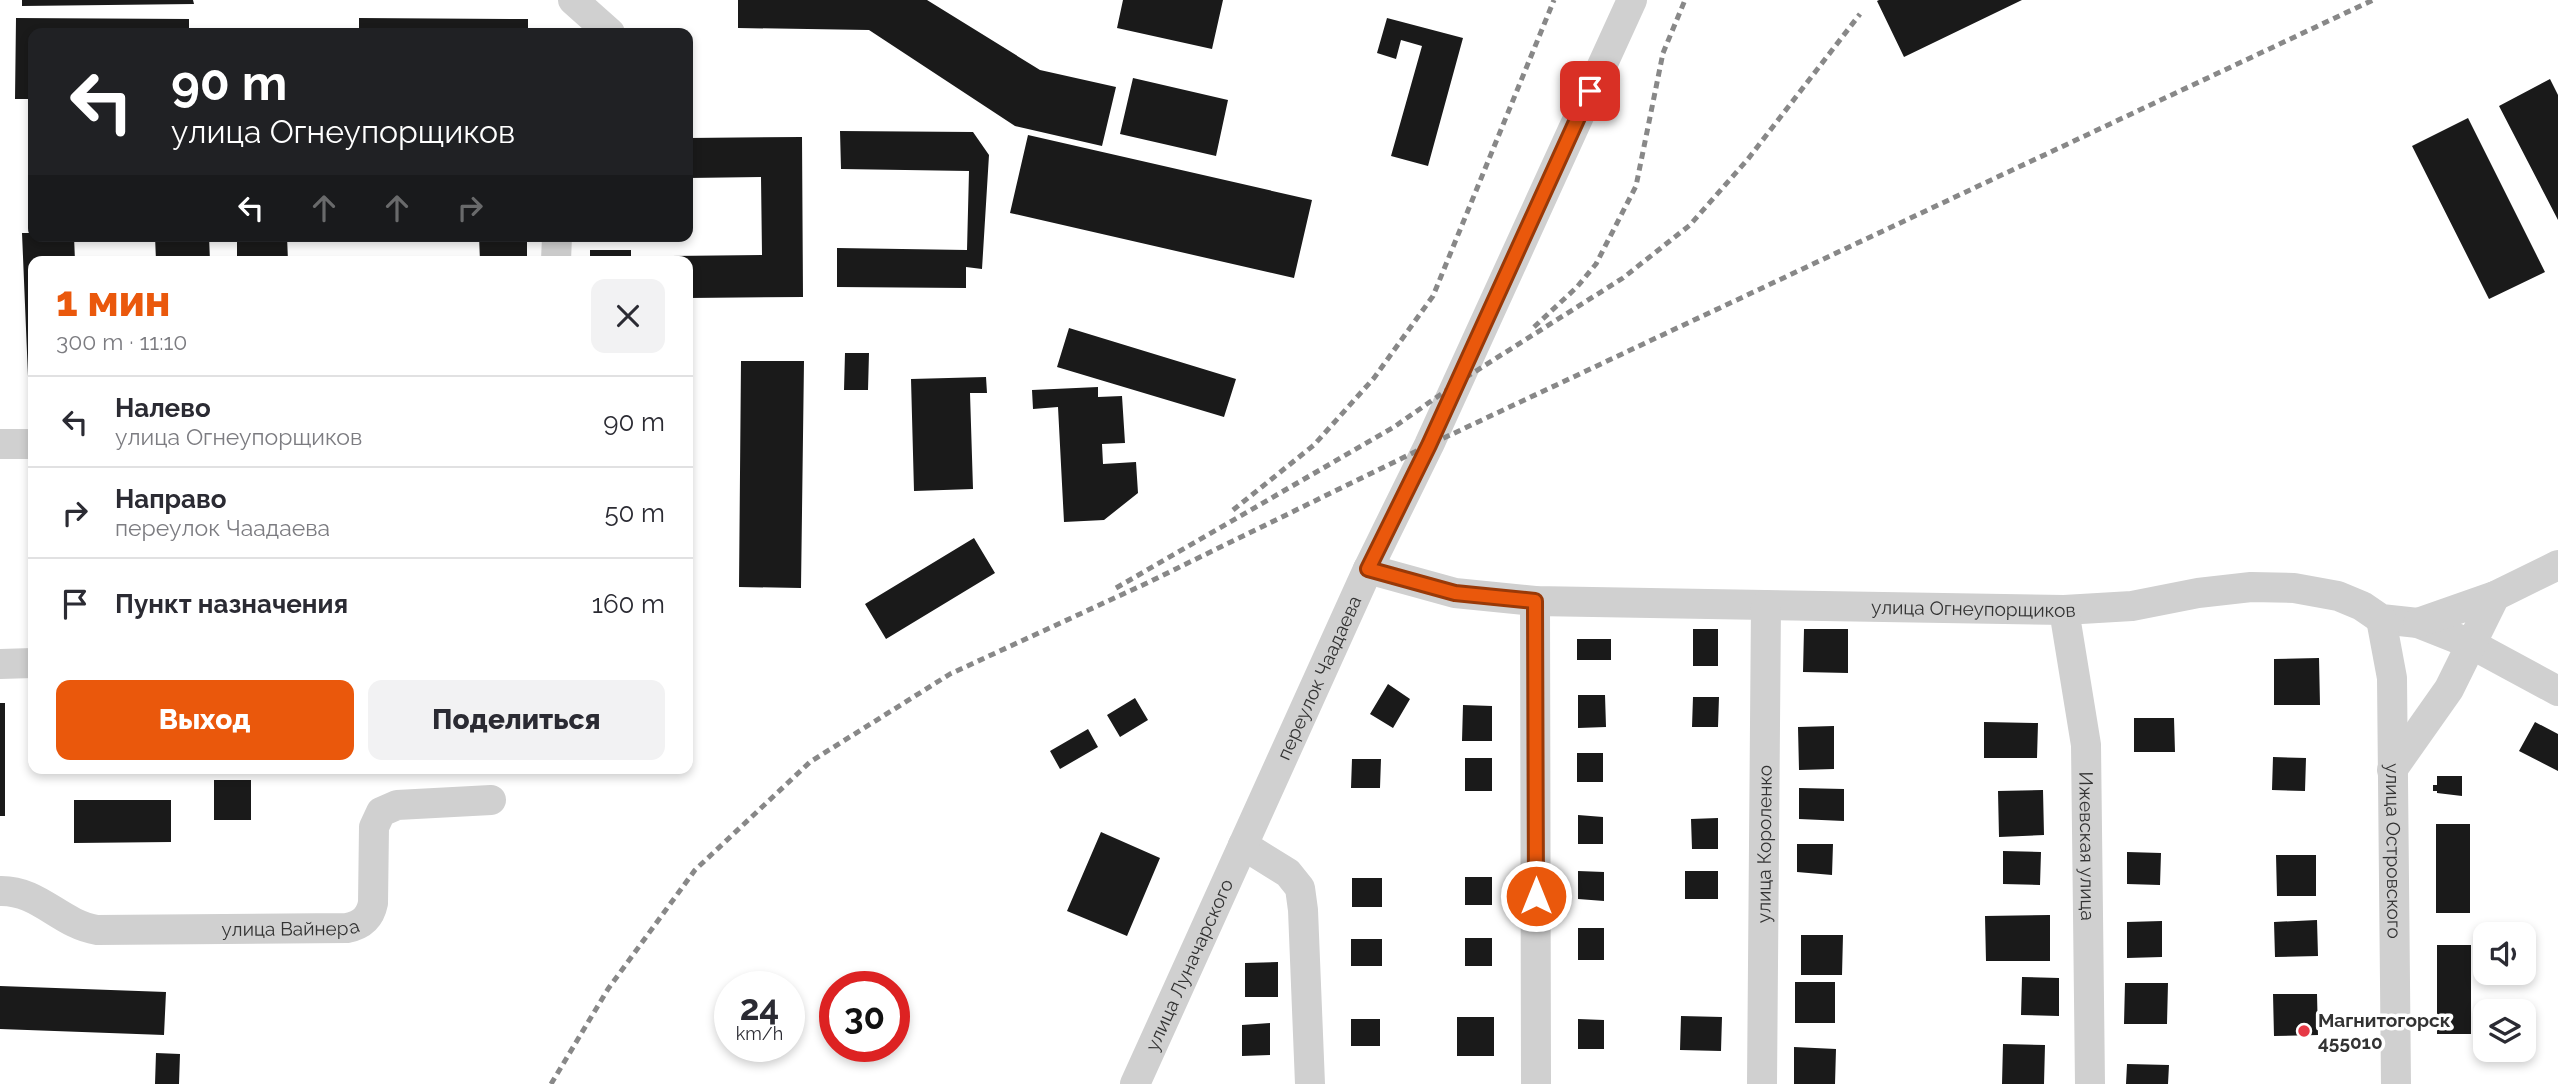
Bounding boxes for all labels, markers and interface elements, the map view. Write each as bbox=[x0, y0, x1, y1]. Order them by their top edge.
text: 90 m bbox=[171, 54, 287, 111]
icon: left bbox=[56, 56, 147, 147]
pin bbox=[1560, 61, 1620, 121]
icon: arrive bbox=[1571, 72, 1609, 110]
text: улица Огнеупорщиков bbox=[171, 113, 515, 150]
icon: left bbox=[232, 189, 270, 227]
icon: ahead bbox=[305, 189, 343, 227]
icon: ahead bbox=[378, 189, 416, 227]
icon: right bbox=[451, 189, 489, 227]
text: 1 мин bbox=[56, 277, 170, 326]
button: close bbox=[591, 279, 665, 353]
text: 300 m · 11:10 bbox=[56, 328, 187, 355]
text: Налево bbox=[115, 393, 211, 423]
icon: left bbox=[56, 403, 94, 441]
text: 90 m bbox=[603, 407, 665, 437]
text: улица Огнеупорщиков bbox=[115, 423, 362, 450]
text: Направо bbox=[115, 484, 226, 514]
icon: right bbox=[56, 494, 94, 532]
text: 50 m bbox=[604, 498, 665, 528]
text: переулок Чаадаева bbox=[115, 514, 330, 541]
icon: arrive bbox=[56, 585, 94, 623]
text: Пункт назначения bbox=[115, 589, 348, 619]
text: 160 m bbox=[592, 589, 665, 619]
street label: переулок Чаадаева bbox=[1272, 592, 1366, 763]
street label: улица Огнеупорщиков bbox=[1871, 596, 2076, 621]
button: Выход bbox=[56, 680, 354, 760]
button: Поделиться bbox=[368, 680, 665, 760]
street label: улица Островского bbox=[2382, 763, 2406, 939]
street label: улица Короленко bbox=[1752, 765, 1776, 923]
street label: Ижевская улица bbox=[2075, 771, 2099, 921]
position arrow bbox=[1499, 859, 1573, 933]
street label: улица Луначарского bbox=[1141, 875, 1237, 1054]
street label: улица Вайнера bbox=[221, 914, 362, 940]
map controls bbox=[2473, 922, 2536, 1062]
button: sound bbox=[2473, 922, 2536, 985]
speed limit sign: 30 bbox=[819, 971, 910, 1062]
text: 24 bbox=[740, 987, 779, 1028]
button: layers bbox=[2473, 999, 2536, 1062]
place label: Магнитогорск 455010 bbox=[2318, 1009, 2451, 1053]
text: km/h bbox=[736, 1023, 783, 1044]
marker: Магнитогорск 455010 bbox=[2296, 1023, 2312, 1039]

